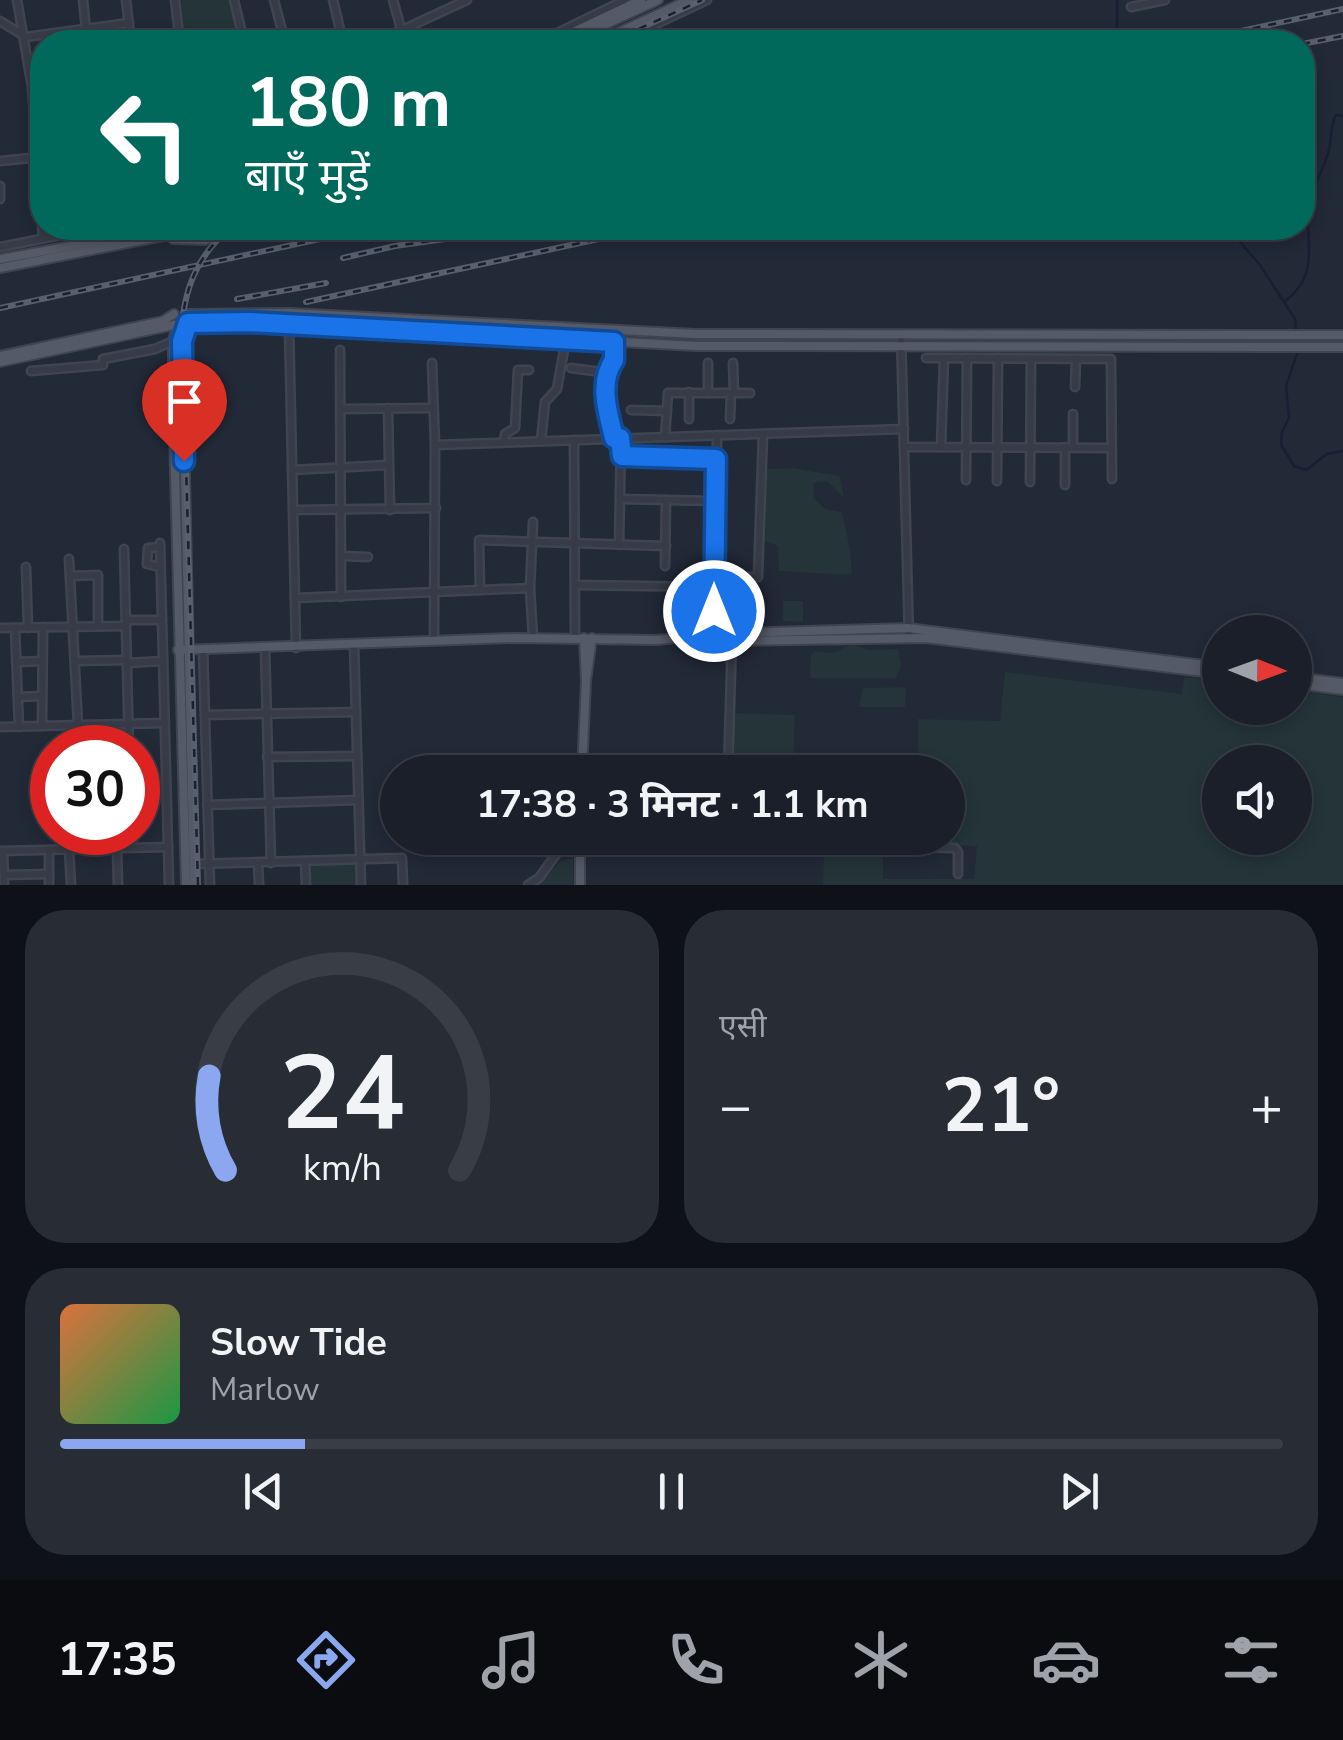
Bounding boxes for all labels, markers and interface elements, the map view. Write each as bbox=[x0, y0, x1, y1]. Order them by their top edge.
text: 180 m bbox=[245, 55, 451, 151]
icon: left bbox=[80, 70, 210, 200]
text: बाएँ मुड़ें bbox=[245, 146, 370, 207]
pin bbox=[142, 359, 227, 462]
icon: arrive bbox=[157, 374, 212, 429]
position arrow bbox=[662, 559, 766, 663]
north arrow bbox=[1202, 615, 1312, 725]
map controls bbox=[1202, 615, 1312, 855]
speed limit sign: 30 bbox=[30, 725, 160, 855]
button: sound bbox=[1202, 745, 1312, 855]
text: 17:38 · 3 मिनट · 1.1 km bbox=[476, 779, 869, 830]
text: एसी bbox=[719, 1005, 767, 1048]
text: 24 bbox=[280, 1023, 404, 1165]
text: 21° bbox=[942, 1055, 1060, 1157]
text: − bbox=[719, 1069, 752, 1144]
text: + bbox=[1250, 1069, 1283, 1144]
text: km/h bbox=[303, 1144, 381, 1193]
text: Slow Tide bbox=[210, 1317, 387, 1368]
text: Marlow bbox=[210, 1368, 320, 1411]
icon: previous bbox=[236, 1464, 291, 1519]
icon: pause bbox=[644, 1464, 699, 1519]
icon: next bbox=[1052, 1464, 1107, 1519]
icon: directions bbox=[291, 1625, 361, 1695]
icon: music bbox=[476, 1625, 546, 1695]
icon: phone bbox=[661, 1625, 731, 1695]
icon: climate bbox=[846, 1625, 916, 1695]
icon: car bbox=[1031, 1625, 1101, 1695]
icon: filters bbox=[1216, 1625, 1286, 1695]
text: 17:35 bbox=[57, 1630, 177, 1691]

